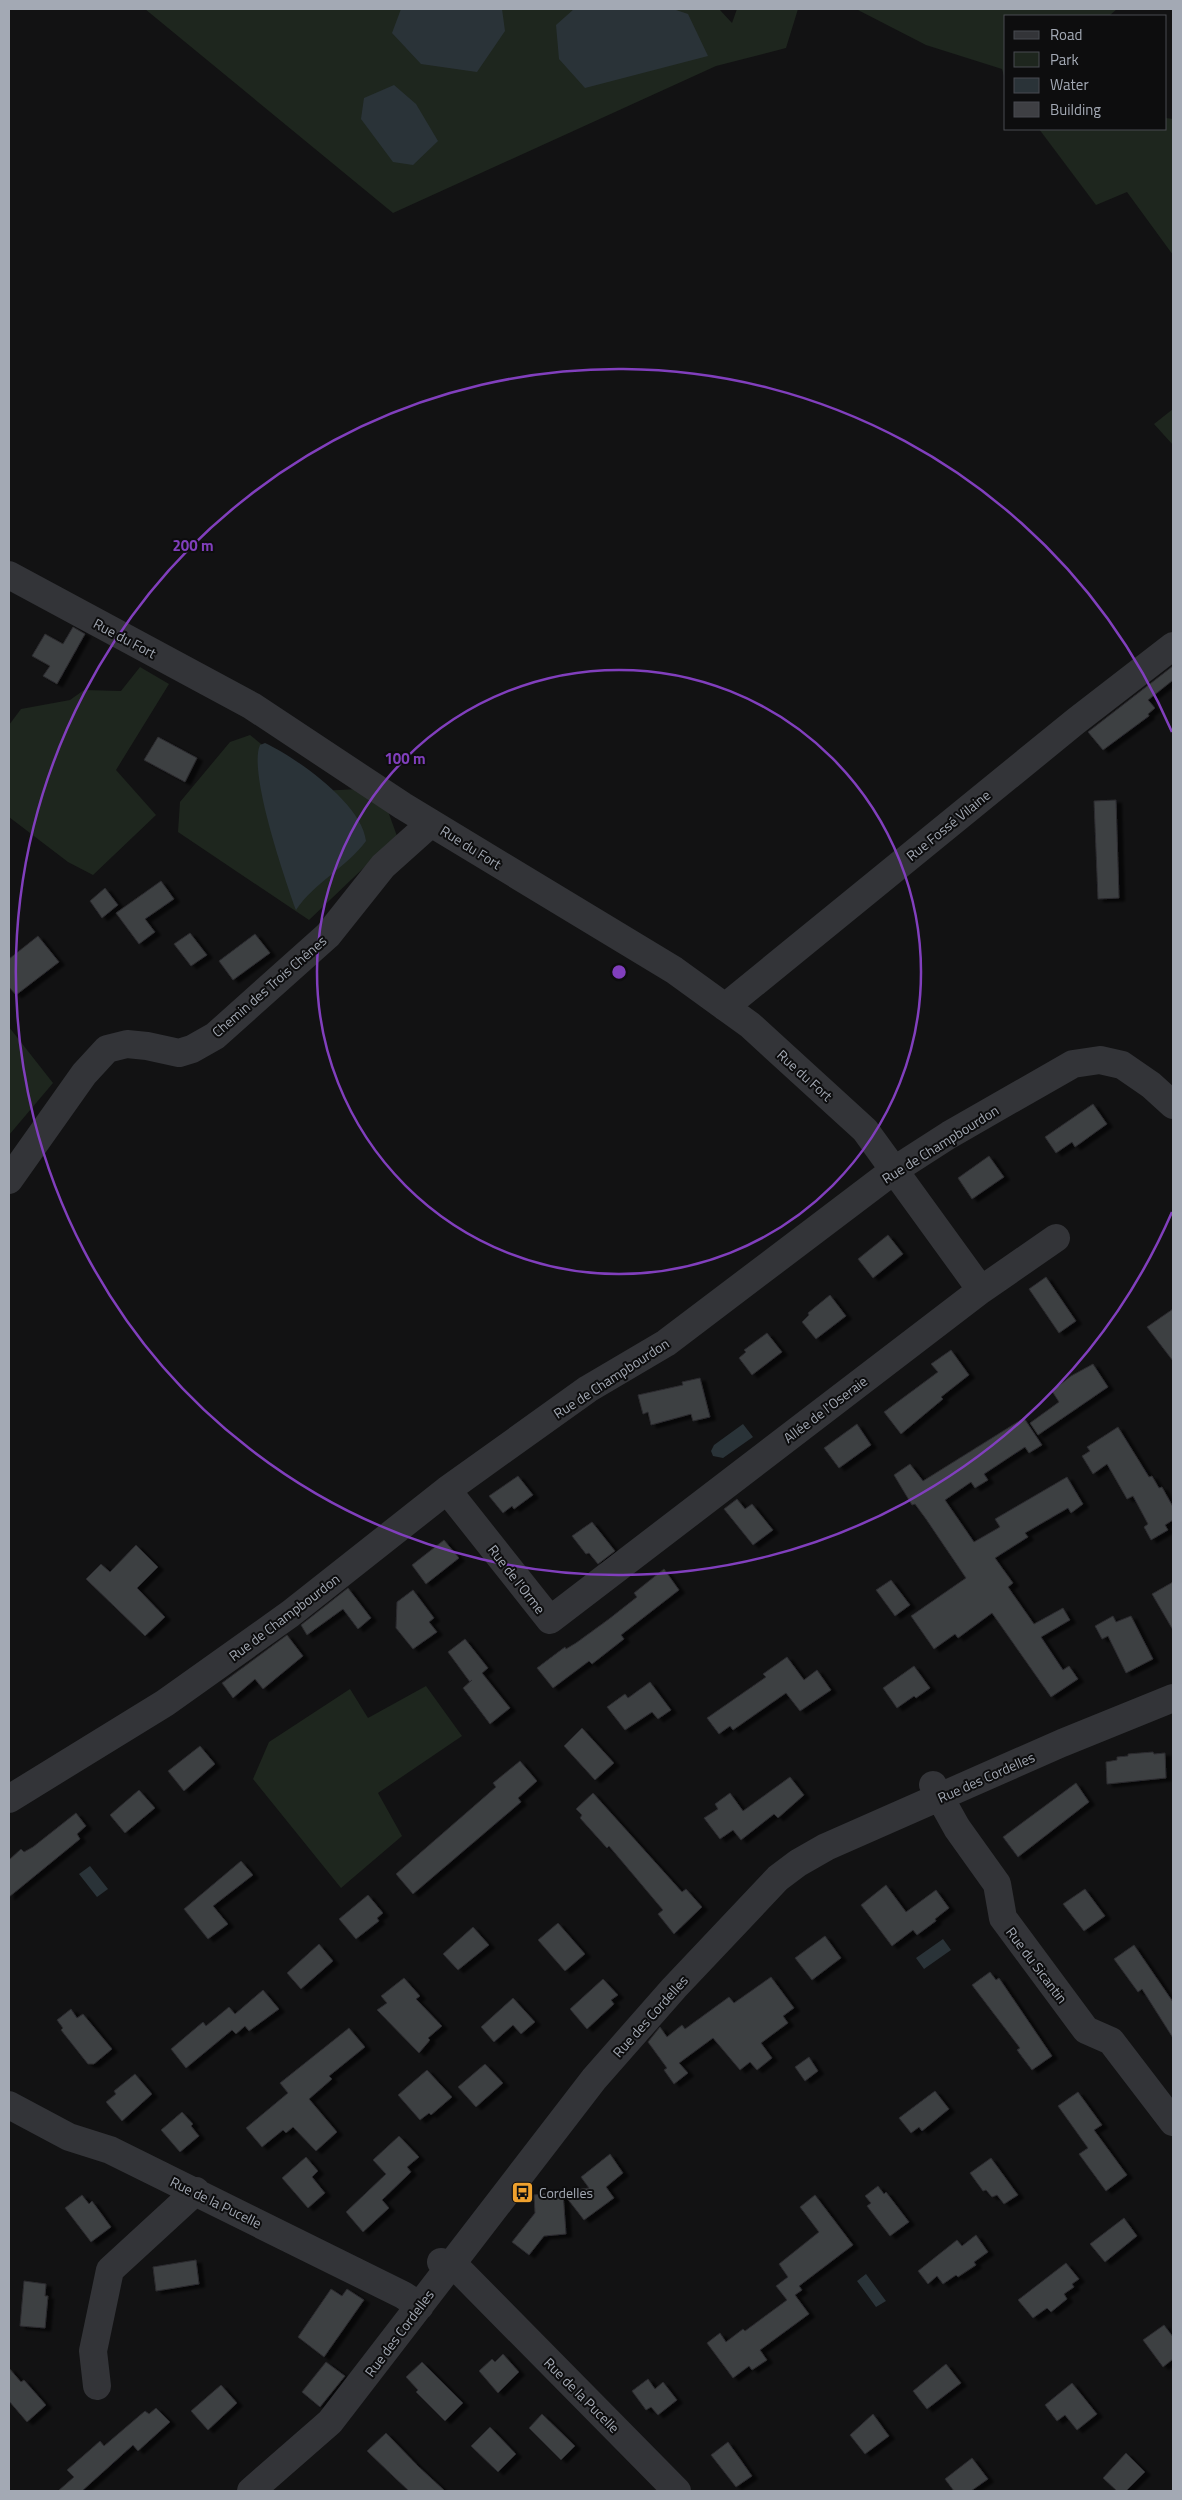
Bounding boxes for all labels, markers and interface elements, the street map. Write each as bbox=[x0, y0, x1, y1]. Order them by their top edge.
legend bbox=[1004, 15, 1167, 130]
text: Road bbox=[1050, 23, 1082, 46]
text: Park bbox=[1050, 48, 1079, 71]
text: Water bbox=[1050, 73, 1089, 96]
text: Building bbox=[1050, 98, 1101, 121]
text: 200 m bbox=[172, 534, 214, 557]
street label: Rue du Fort bbox=[90, 613, 160, 663]
text: 100 m bbox=[384, 747, 426, 770]
street label: Rue Fossé Vilaine bbox=[901, 784, 995, 866]
street label: Rue du Fort bbox=[436, 820, 506, 874]
street label: Chemin des Trois Chênes bbox=[207, 930, 331, 1042]
centre of rings bbox=[610, 963, 628, 981]
street label: Rue du Fort bbox=[773, 1044, 837, 1106]
street label: Rue de Champbourdon bbox=[878, 1100, 1002, 1188]
street label: Rue de Champbourdon bbox=[549, 1333, 673, 1423]
street label: Allée de l'Oseraie bbox=[779, 1370, 871, 1448]
street label: Rue de l'Orme bbox=[483, 1540, 551, 1618]
street label: Rue de Champbourdon bbox=[224, 1568, 344, 1666]
street label: Rue des Cordelles bbox=[934, 1746, 1038, 1808]
street label: Rue du Sicantin bbox=[1001, 1922, 1073, 2008]
street label: Rue des Cordelles bbox=[607, 1970, 693, 2062]
street label: Rue de la Pucelle bbox=[167, 2171, 265, 2233]
bus stop icon: Cordelles bbox=[511, 2180, 535, 2204]
place label: Cordelles bbox=[539, 2182, 593, 2203]
street label: Rue des Cordelles bbox=[359, 2285, 439, 2381]
street label: Rue de la Pucelle bbox=[539, 2352, 625, 2438]

